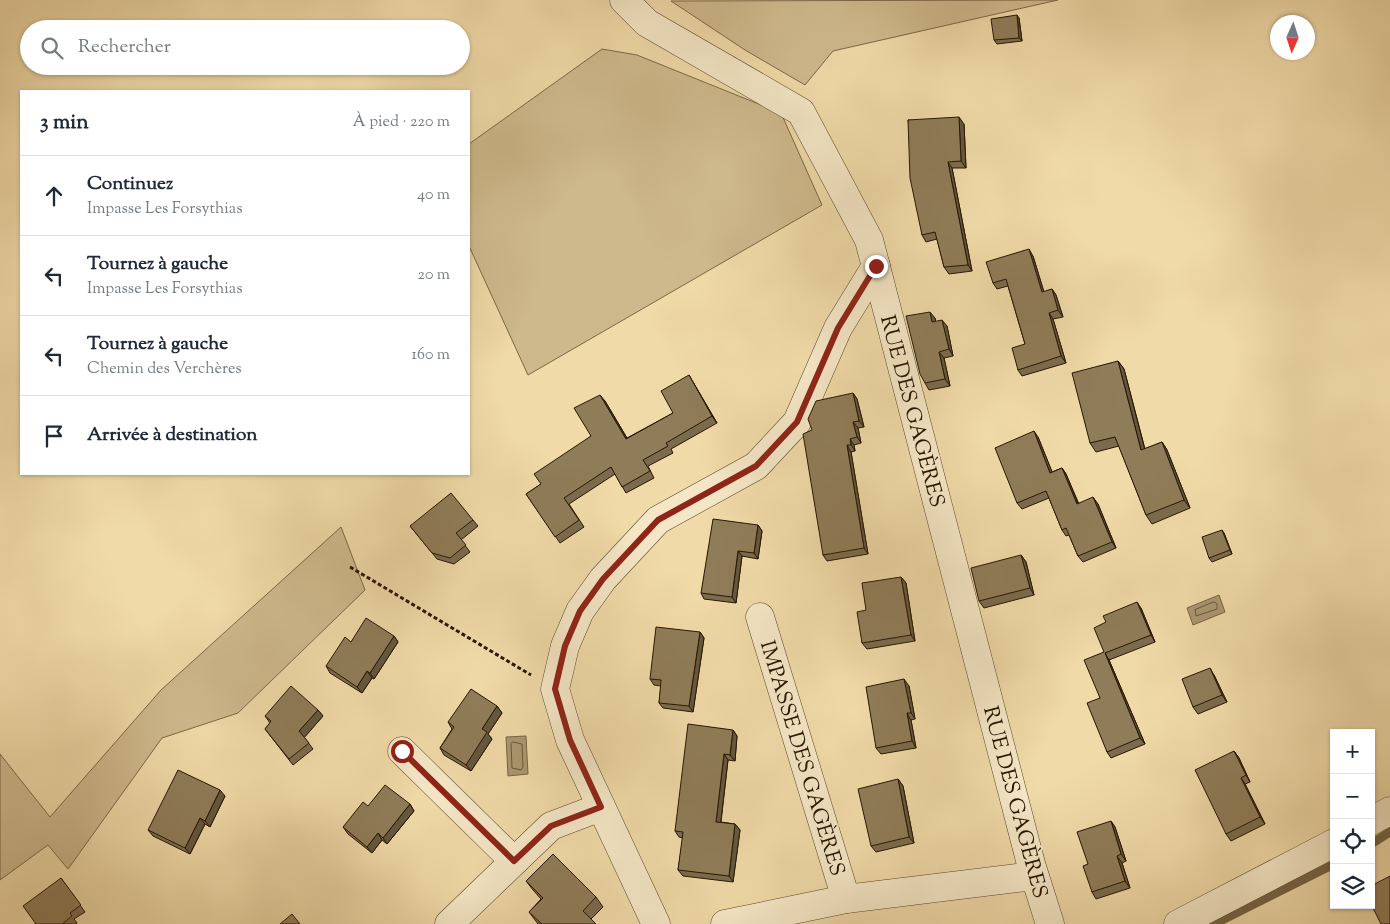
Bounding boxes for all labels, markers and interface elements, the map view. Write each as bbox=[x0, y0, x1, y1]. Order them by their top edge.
north arrow bbox=[1270, 15, 1315, 60]
search box bbox=[20, 20, 470, 75]
icon: search bbox=[38, 34, 66, 62]
text: Rechercher bbox=[78, 34, 171, 61]
text: 3 min bbox=[40, 108, 89, 138]
text: À pied · 220 m bbox=[353, 111, 450, 134]
text: Continuez bbox=[87, 171, 173, 198]
icon: ahead bbox=[40, 182, 68, 210]
text: 40 m bbox=[417, 184, 450, 207]
text: Impasse Les Forsythias bbox=[87, 198, 243, 221]
text: Tournez à gauche bbox=[87, 251, 228, 278]
route end bbox=[865, 255, 888, 278]
icon: left bbox=[40, 262, 68, 290]
text: 20 m bbox=[417, 264, 450, 287]
text: Impasse Les Forsythias bbox=[87, 278, 243, 301]
street label: RUE DES GAGÈRES bbox=[871, 312, 951, 511]
text: Tournez à gauche bbox=[87, 331, 228, 358]
icon: left bbox=[40, 342, 68, 370]
text: 160 m bbox=[412, 344, 450, 367]
text: Chemin des Verchères bbox=[87, 358, 242, 381]
icon: arrive bbox=[40, 422, 68, 450]
text: Arrivée à destination bbox=[87, 422, 258, 449]
street label: IMPASSE DES GAGÈRES bbox=[751, 637, 851, 880]
street label: RUE DES GAGÈRES bbox=[974, 703, 1054, 902]
map controls bbox=[1330, 729, 1375, 909]
button: + bbox=[1330, 729, 1375, 774]
route start bbox=[391, 740, 414, 763]
button: − bbox=[1330, 774, 1375, 819]
button: locate bbox=[1330, 819, 1375, 864]
button: layers bbox=[1330, 864, 1375, 909]

